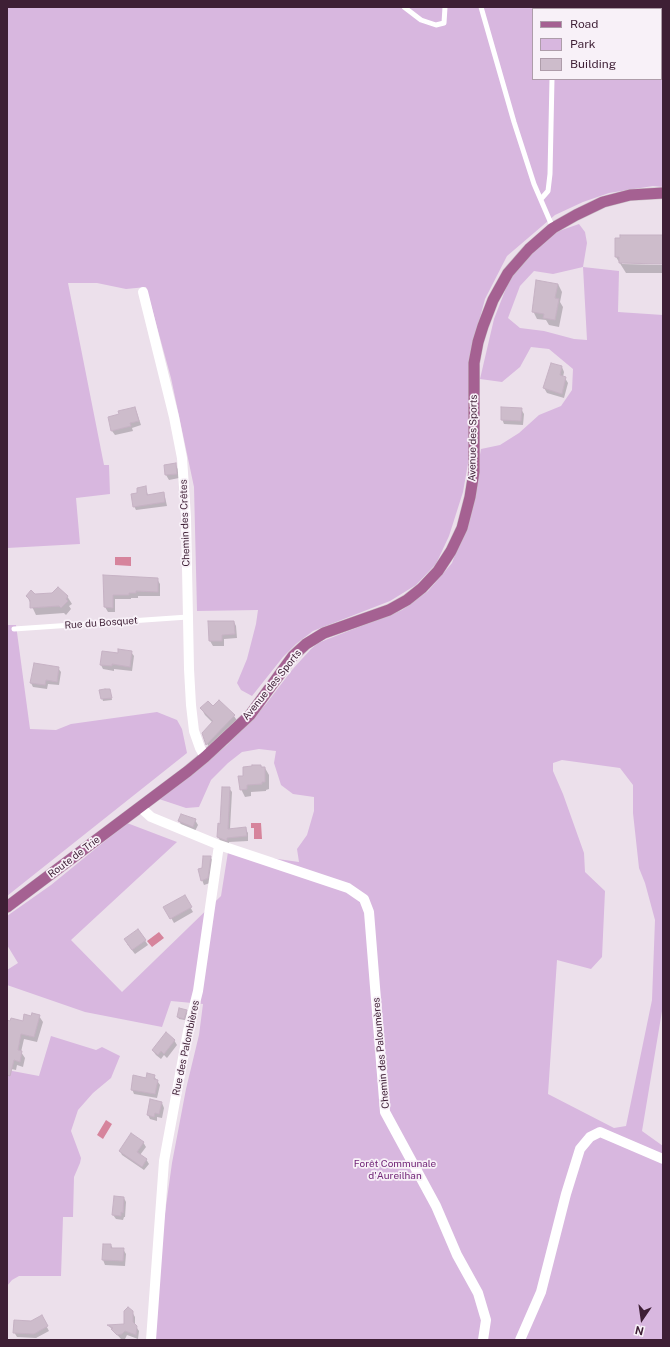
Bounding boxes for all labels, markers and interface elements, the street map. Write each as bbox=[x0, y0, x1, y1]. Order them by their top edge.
legend bbox=[532, 8, 662, 80]
text: Road bbox=[570, 17, 598, 31]
text: Park bbox=[570, 37, 596, 51]
text: Building bbox=[570, 57, 616, 71]
street label: Avenue des Sports bbox=[466, 394, 480, 482]
street label: Chemin des Crêtes bbox=[177, 479, 193, 567]
street label: Rue du Bosquet bbox=[64, 614, 138, 632]
street label: Avenue des Sports bbox=[240, 647, 304, 723]
street label: Route de Trie bbox=[46, 834, 102, 880]
street label: Chemin des Paloumères bbox=[370, 997, 392, 1109]
street label: Rue des Palombières bbox=[170, 999, 202, 1097]
park label: Forêt Communale d'Aureilhan bbox=[354, 1158, 436, 1182]
north arrow bbox=[622, 1299, 662, 1339]
text: N bbox=[634, 1324, 645, 1338]

